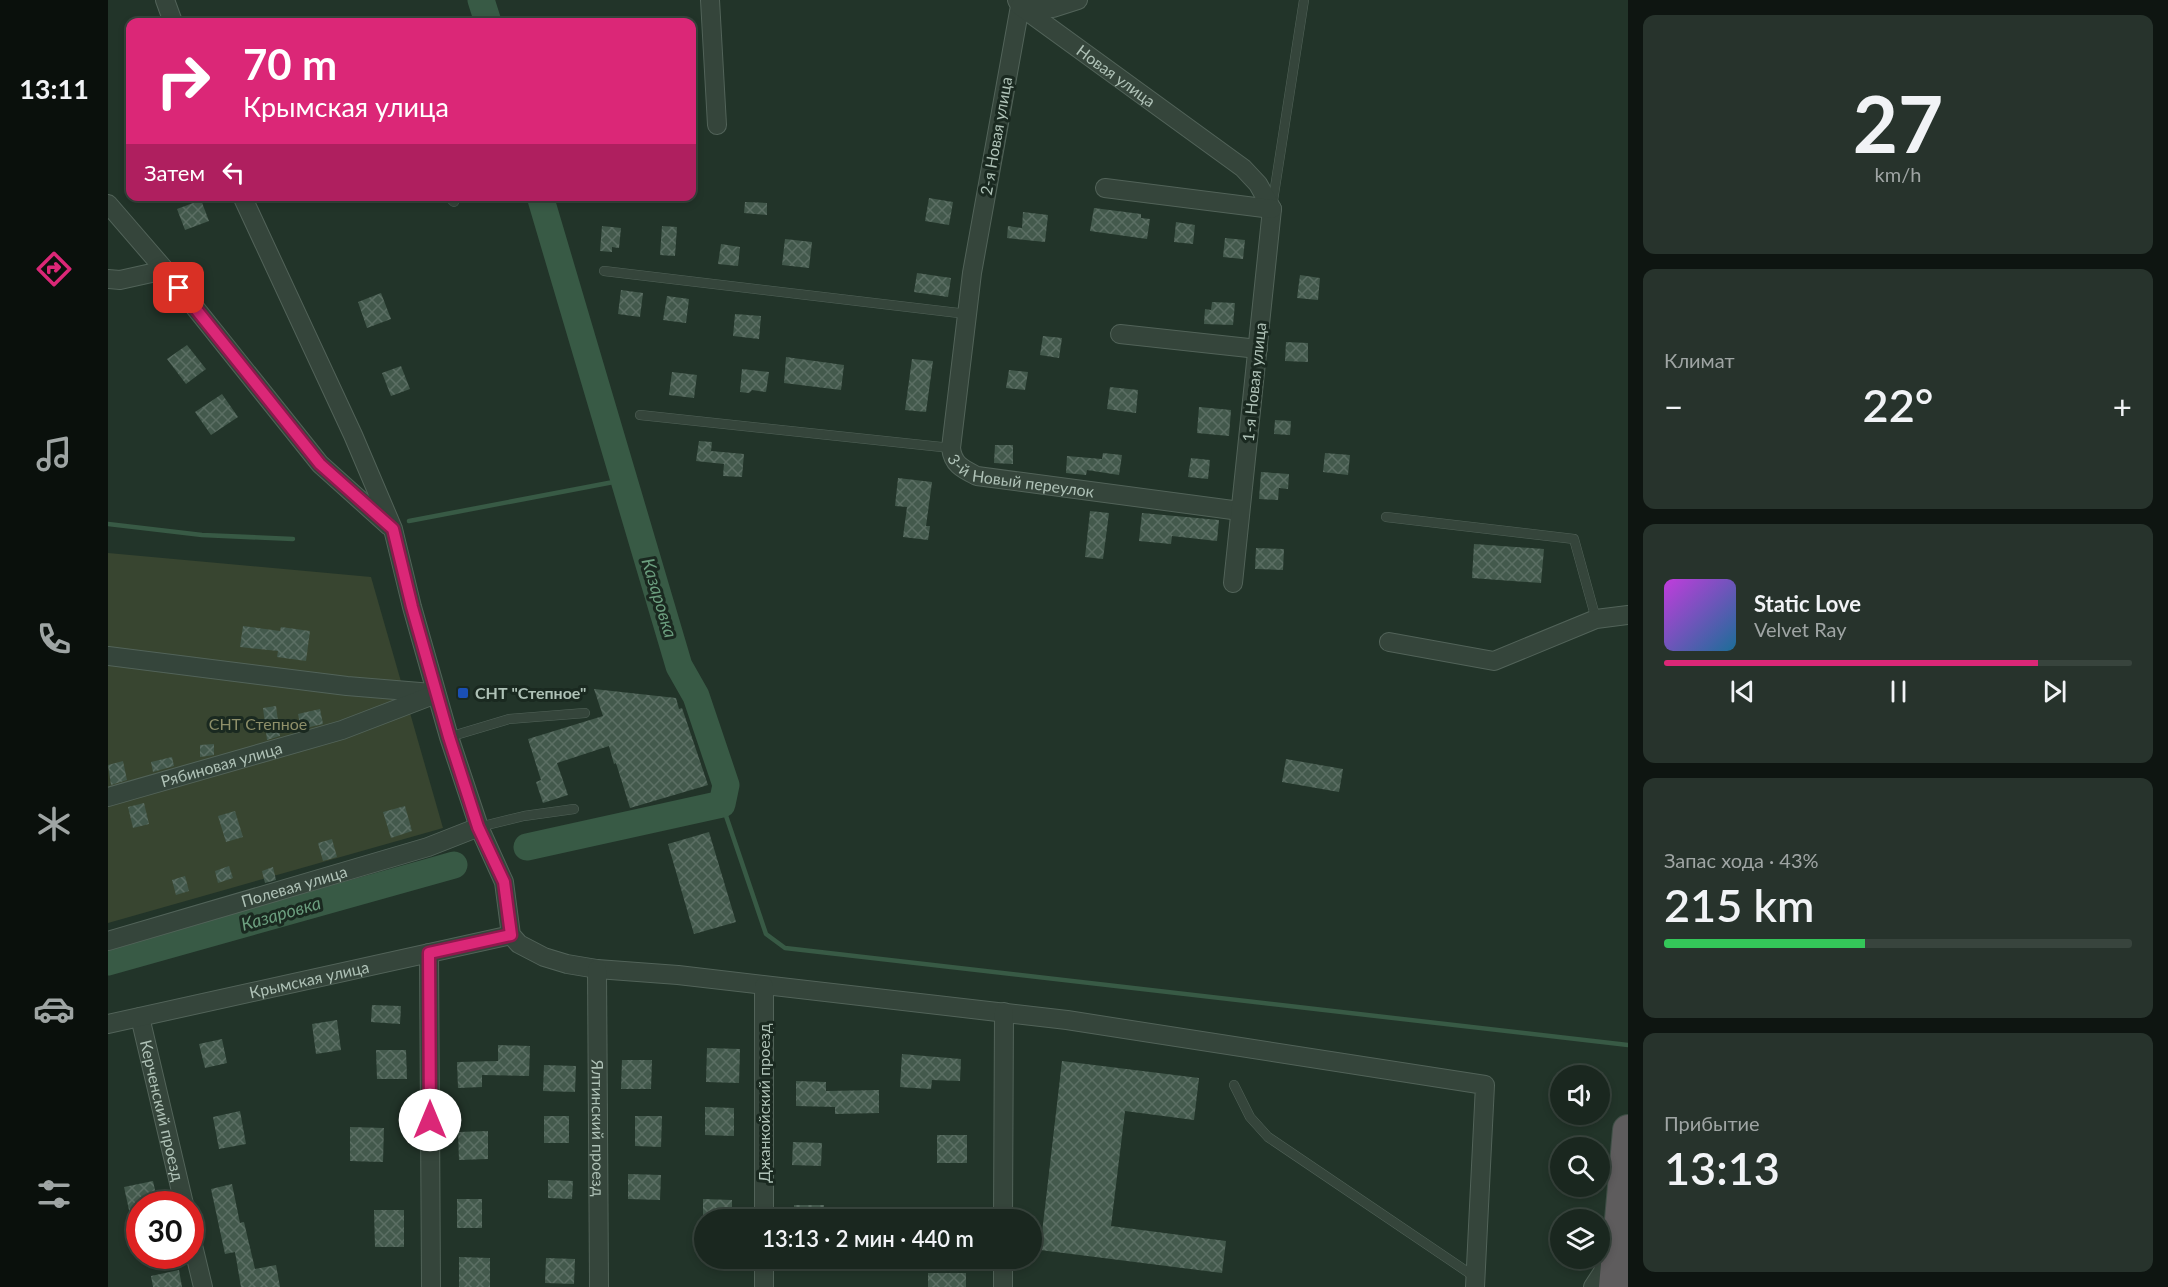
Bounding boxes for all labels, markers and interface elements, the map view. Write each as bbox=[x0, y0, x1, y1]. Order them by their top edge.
text: 70 m bbox=[243, 39, 337, 89]
street label: Новая улица bbox=[1073, 40, 1159, 110]
icon: right bbox=[144, 42, 222, 120]
text: 13:11 bbox=[19, 72, 89, 105]
street label: 2-я Новая улица bbox=[976, 75, 1015, 197]
text: 27 bbox=[1853, 76, 1943, 170]
text: Крымская улица bbox=[243, 90, 449, 123]
icon: left bbox=[217, 156, 250, 189]
text: Затем bbox=[144, 159, 205, 186]
text: km/h bbox=[1875, 162, 1921, 186]
icon: directions bbox=[33, 248, 75, 290]
pin bbox=[153, 262, 204, 313]
icon: arrive bbox=[162, 271, 195, 304]
street label: 1-я Новая улица bbox=[1238, 321, 1269, 443]
text: Климат bbox=[1664, 348, 1735, 372]
text: 22° bbox=[1863, 378, 1933, 432]
text: − bbox=[1664, 386, 1683, 426]
text: + bbox=[2113, 386, 2132, 426]
icon: music bbox=[33, 433, 75, 475]
street label: 3-й Новый переулок bbox=[944, 450, 1096, 501]
water label: Казаровка bbox=[637, 555, 682, 640]
text: Static Love bbox=[1754, 590, 1861, 617]
text: Velvet Ray bbox=[1754, 617, 1847, 641]
icon: phone bbox=[33, 618, 75, 660]
icon: previous bbox=[1726, 675, 1759, 708]
icon: pause bbox=[1882, 675, 1915, 708]
icon: next bbox=[2038, 675, 2071, 708]
place label: СНТ "Степное" bbox=[475, 683, 586, 702]
marker: СНТ "Степное" bbox=[456, 686, 470, 700]
park label: СНТ Степное bbox=[209, 714, 307, 733]
street label: Рябиновая улица bbox=[158, 738, 284, 790]
icon: climate bbox=[33, 803, 75, 845]
text: Запас хода · 43% bbox=[1664, 848, 1819, 872]
street label: Полевая улица bbox=[239, 861, 349, 910]
text: 215 km bbox=[1664, 878, 1814, 932]
water label: Казаровка bbox=[238, 891, 323, 935]
street label: Крымская улица bbox=[247, 957, 371, 1002]
icon: car bbox=[33, 988, 75, 1030]
street label: Джанкойский проезд bbox=[754, 1023, 773, 1183]
street label: Керченский проезд bbox=[137, 1038, 188, 1183]
street label: Ялтинский проезд bbox=[589, 1058, 608, 1197]
map controls bbox=[1550, 1065, 1610, 1269]
button: sound bbox=[1550, 1065, 1610, 1125]
position arrow bbox=[398, 1088, 462, 1152]
text: Прибытие bbox=[1664, 1111, 1760, 1135]
button: search bbox=[1550, 1137, 1610, 1197]
text: 13:13 bbox=[1664, 1141, 1780, 1195]
icon: filters bbox=[33, 1173, 75, 1215]
speed limit sign: 30 bbox=[126, 1191, 204, 1269]
button: layers bbox=[1550, 1209, 1610, 1269]
text: 13:13 · 2 мин · 440 m bbox=[762, 1225, 974, 1252]

